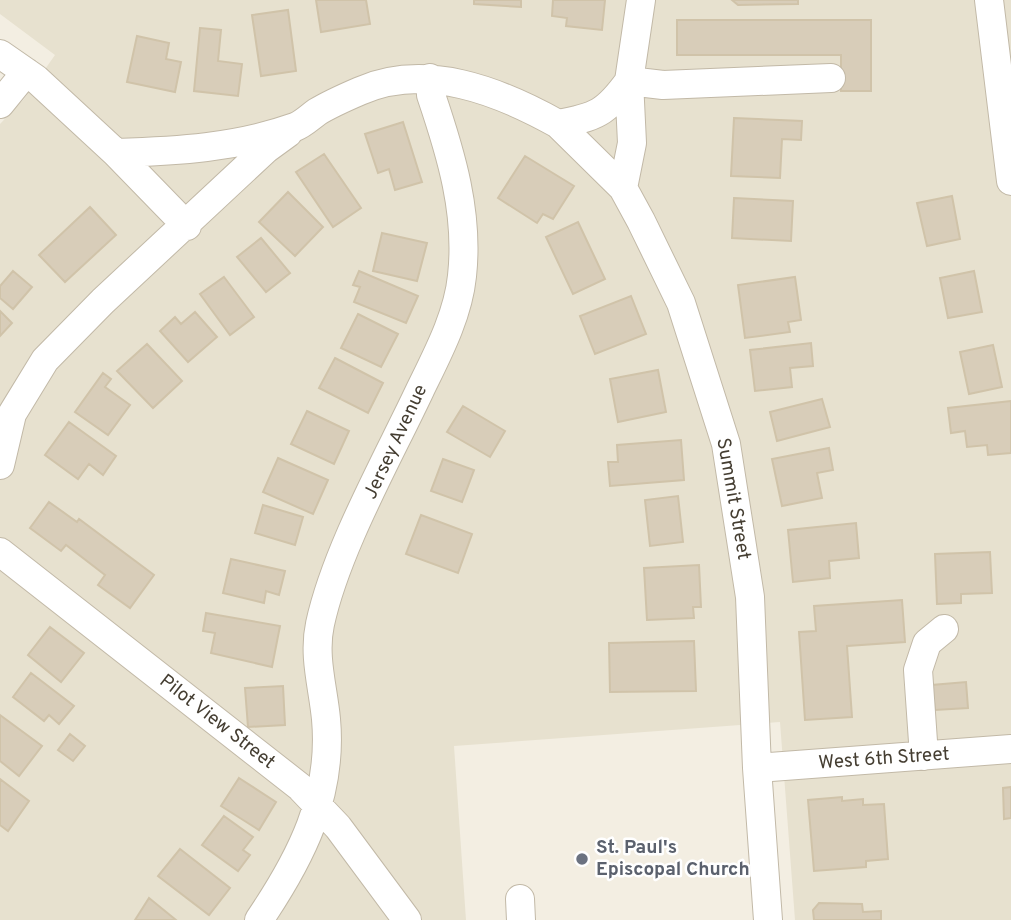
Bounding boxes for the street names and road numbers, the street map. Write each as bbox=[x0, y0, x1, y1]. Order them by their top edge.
street label: Jersey Avenue bbox=[359, 381, 433, 503]
street label: Summit Street bbox=[710, 436, 756, 562]
street label: Pilot View Street bbox=[154, 669, 280, 775]
street label: West 6th Street bbox=[818, 742, 950, 776]

